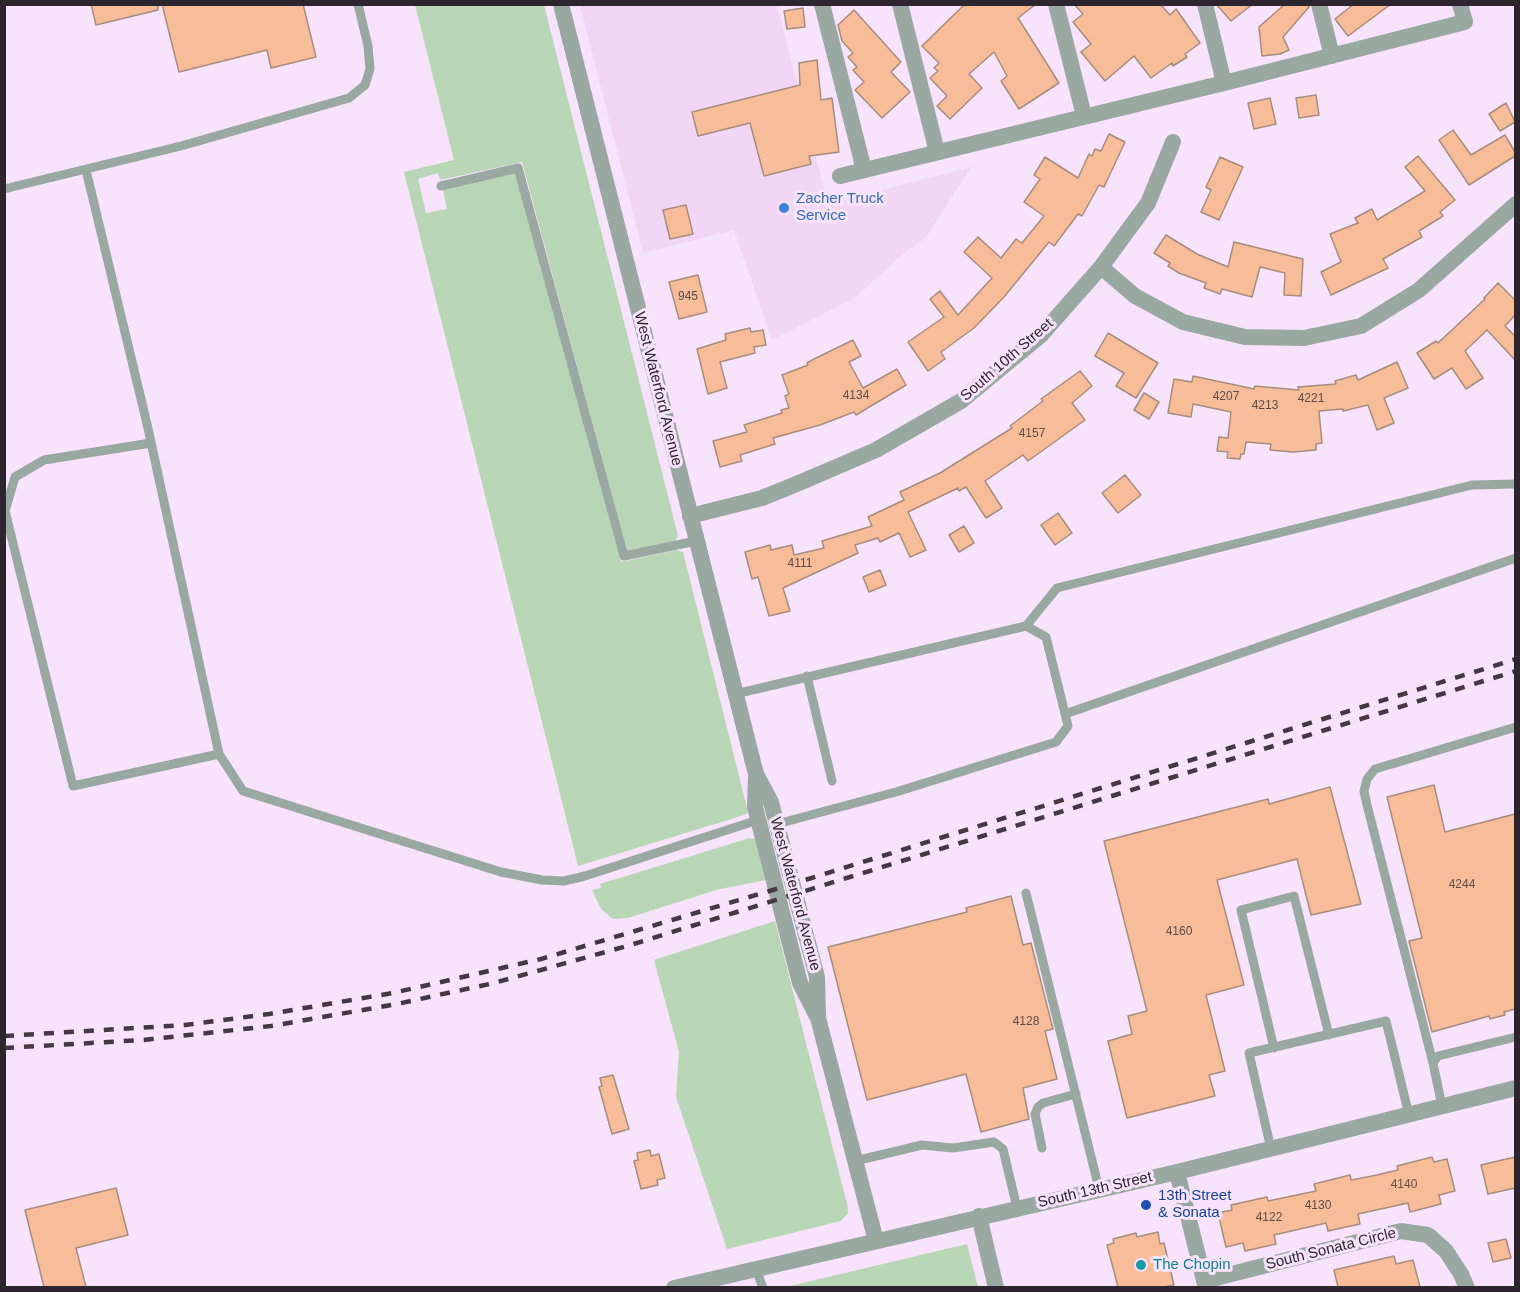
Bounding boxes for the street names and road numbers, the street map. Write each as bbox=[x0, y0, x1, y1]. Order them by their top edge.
street label: West Waterford Avenue bbox=[630, 310, 686, 468]
street label: South 10th Street bbox=[957, 315, 1057, 405]
street label: West Waterford Avenue bbox=[766, 815, 824, 973]
street label: South 13th Street bbox=[1036, 1168, 1154, 1212]
street label: South Sonata Circle bbox=[1264, 1224, 1398, 1274]

